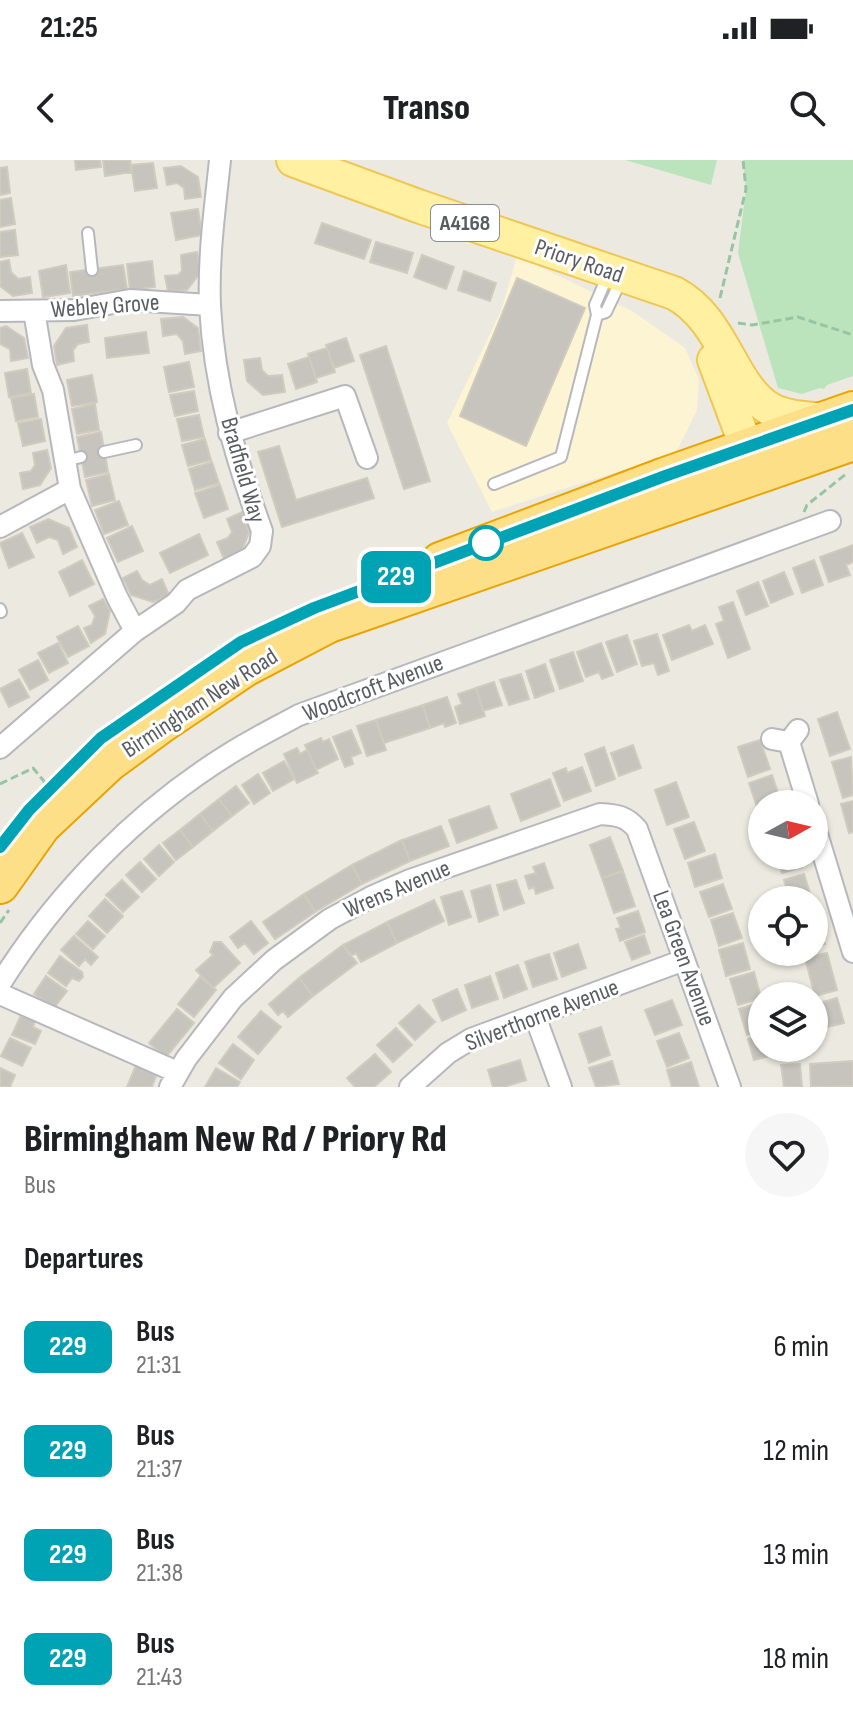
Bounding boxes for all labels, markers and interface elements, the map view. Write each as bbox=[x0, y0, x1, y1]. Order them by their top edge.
text: 21:25 bbox=[40, 10, 98, 46]
icon: back bbox=[24, 86, 68, 130]
icon: search bbox=[785, 86, 829, 130]
text: Transo bbox=[383, 87, 470, 130]
road number: A4168 bbox=[431, 205, 499, 241]
street label: Priory Road bbox=[531, 232, 627, 290]
street label: Webley Grove bbox=[50, 288, 160, 324]
street label: Bradfield Way bbox=[214, 414, 272, 526]
unlabelled marker bbox=[469, 526, 503, 560]
line badge: 229 bbox=[350, 551, 442, 603]
text: 229 bbox=[377, 560, 415, 593]
street label: Birmingham New Road bbox=[117, 642, 283, 764]
street label: Woodcroft Avenue bbox=[299, 648, 447, 728]
north arrow bbox=[748, 790, 828, 870]
map controls bbox=[748, 790, 828, 1062]
street label: Wrens Avenue bbox=[339, 854, 455, 924]
street label: Lea Green Avenue bbox=[646, 886, 722, 1030]
button: locate bbox=[748, 886, 828, 966]
street label: Silverthorne Avenue bbox=[461, 972, 623, 1058]
button: layers bbox=[748, 982, 828, 1062]
button: heart bbox=[745, 1113, 829, 1197]
text: Birmingham New Rd / Priory Rd bbox=[24, 1117, 447, 1162]
text: Bus bbox=[24, 1170, 56, 1201]
text: Departures bbox=[24, 1241, 144, 1277]
text: Bus bbox=[136, 1314, 175, 1350]
text: 6 min bbox=[773, 1329, 829, 1365]
text: 229 bbox=[49, 1330, 87, 1363]
text: 21:31 bbox=[136, 1350, 181, 1381]
text: Bus bbox=[136, 1418, 175, 1454]
text: 12 min bbox=[763, 1433, 829, 1469]
text: 229 bbox=[49, 1434, 87, 1467]
text: 21:37 bbox=[136, 1454, 182, 1485]
text: Bus bbox=[136, 1522, 175, 1558]
text: 13 min bbox=[763, 1537, 829, 1573]
text: 229 bbox=[49, 1538, 87, 1571]
text: 21:38 bbox=[136, 1558, 183, 1589]
text: Bus bbox=[136, 1626, 175, 1662]
text: 18 min bbox=[763, 1641, 829, 1677]
text: 229 bbox=[49, 1642, 87, 1675]
text: 21:43 bbox=[136, 1662, 183, 1693]

